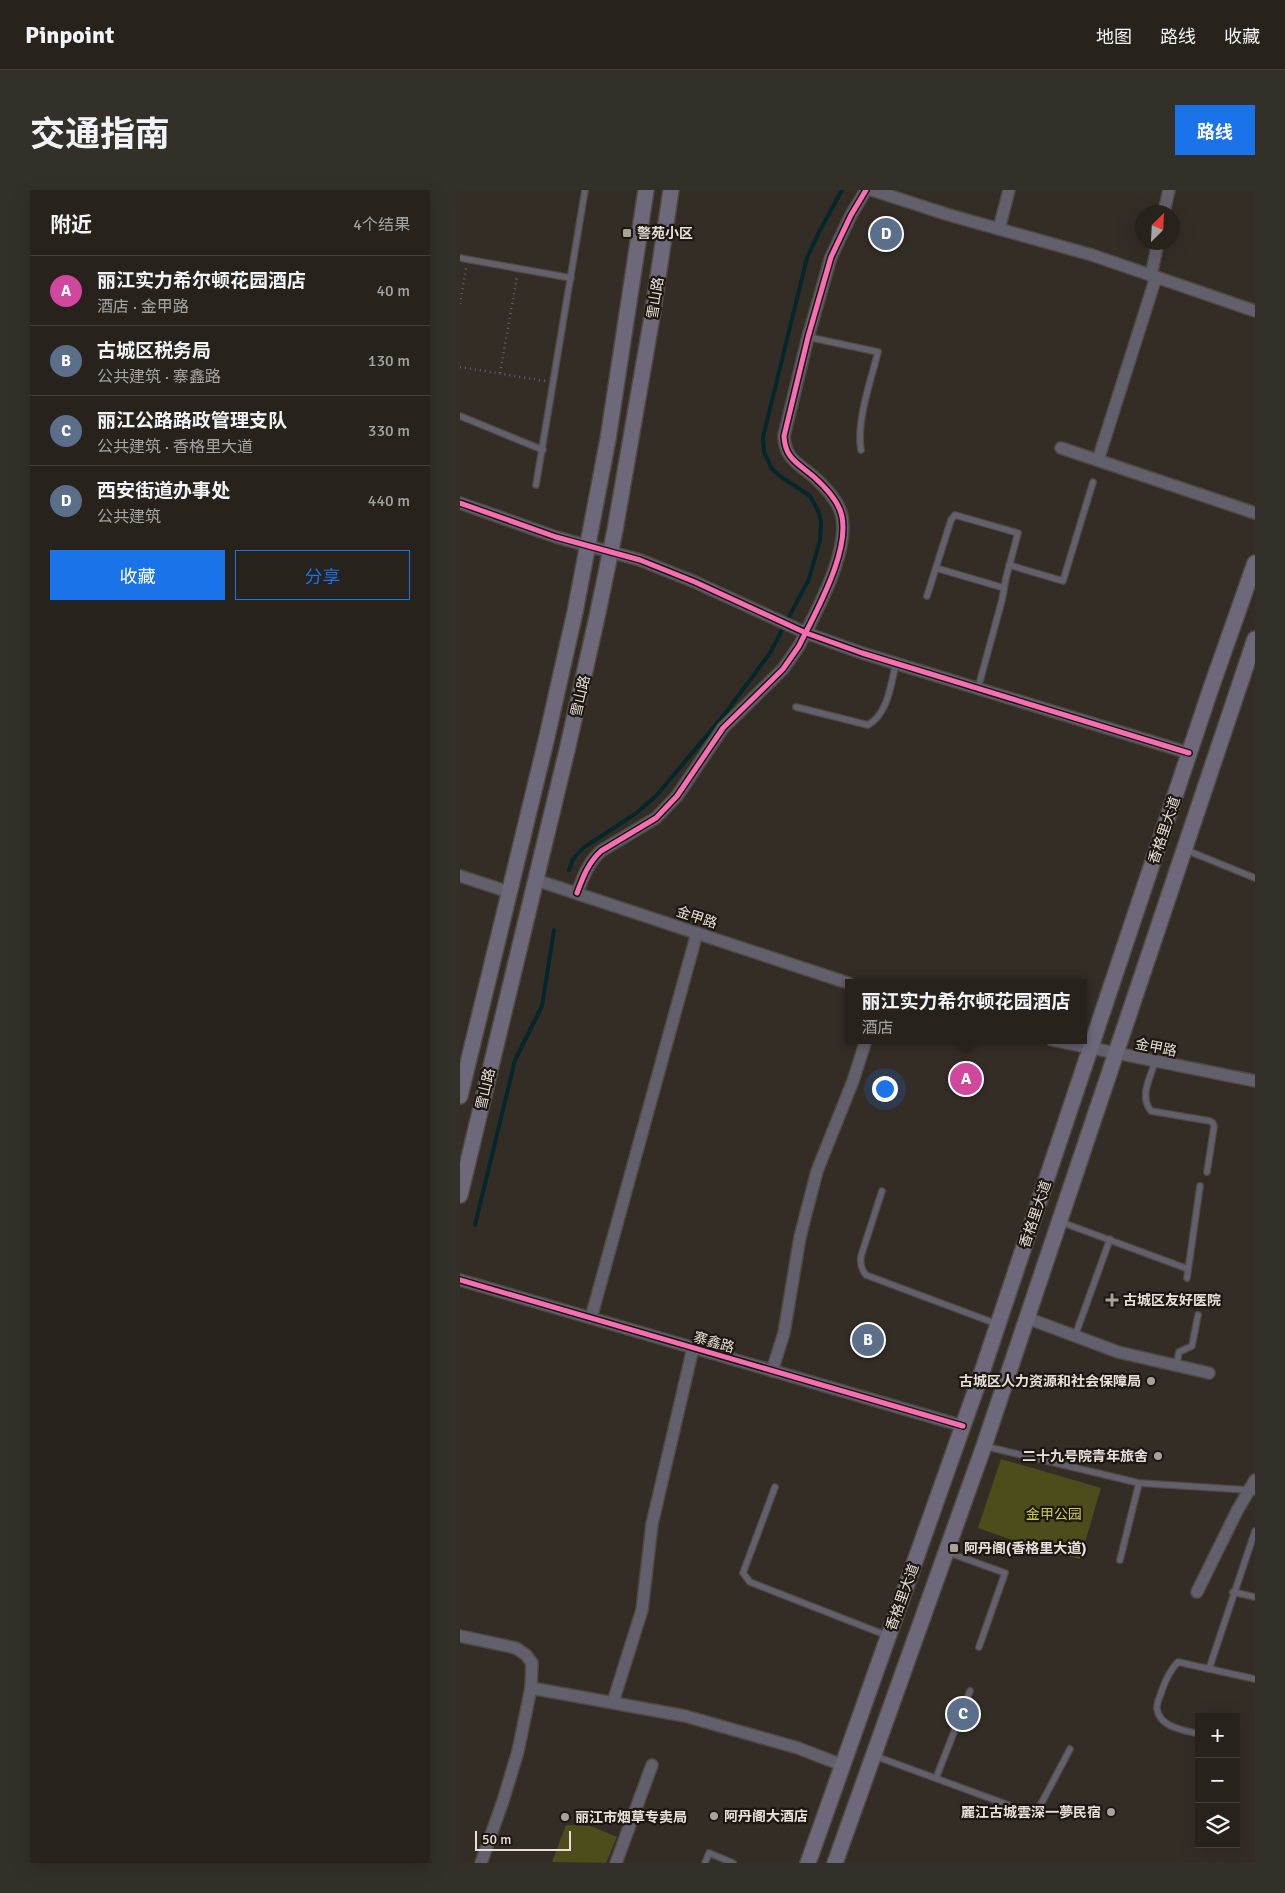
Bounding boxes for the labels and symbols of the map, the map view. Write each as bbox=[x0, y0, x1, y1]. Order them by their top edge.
north arrow bbox=[1135, 205, 1180, 250]
pin: D bbox=[870, 215, 902, 253]
place label: 警苑小区 bbox=[637, 225, 693, 242]
marker: 警苑小区 bbox=[621, 227, 633, 239]
street label: 雪山路 bbox=[644, 276, 667, 320]
street label: 雪山路 bbox=[567, 674, 593, 718]
street label: 香格里大道 bbox=[1145, 794, 1184, 866]
street label: 金甲路 bbox=[674, 903, 719, 932]
street label: 金甲路 bbox=[1134, 1035, 1178, 1060]
pin: A bbox=[950, 1060, 982, 1098]
street label: 雪山路 bbox=[472, 1067, 498, 1111]
your location bbox=[872, 1076, 898, 1102]
street label: 香格里大道 bbox=[1016, 1178, 1055, 1250]
place label: 古城区友好医院 bbox=[1123, 1292, 1221, 1309]
marker: 古城区友好医院 bbox=[1105, 1293, 1119, 1307]
pin: B bbox=[852, 1321, 884, 1359]
street label: 寨鑫路 bbox=[691, 1329, 736, 1356]
place label: 古城区人力资源和社会保障局 bbox=[959, 1373, 1141, 1390]
marker: 古城区人力资源和社会保障局 bbox=[1145, 1375, 1157, 1387]
place label: 二十九号院青年旅舍 bbox=[1022, 1448, 1148, 1465]
marker: 二十九号院青年旅舍 bbox=[1152, 1450, 1164, 1462]
park label: 金甲公园 bbox=[1026, 1506, 1082, 1523]
place label: 阿丹阁(香格里大道) bbox=[964, 1540, 1087, 1557]
marker: 阿丹阁(香格里大道) bbox=[948, 1542, 960, 1554]
street label: 香格里大道 bbox=[883, 1561, 922, 1633]
pin: C bbox=[947, 1695, 979, 1733]
place label: 麗江古城雲深一夢民宿 bbox=[961, 1804, 1101, 1821]
marker: 麗江古城雲深一夢民宿 bbox=[1105, 1806, 1117, 1818]
place label: 阿丹阁大酒店 bbox=[724, 1808, 808, 1825]
place label: 丽江市烟草专卖局 bbox=[575, 1809, 687, 1826]
marker: 阿丹阁大酒店 bbox=[708, 1810, 720, 1822]
marker: 丽江市烟草专卖局 bbox=[559, 1811, 571, 1823]
scale bar bbox=[475, 1828, 571, 1851]

